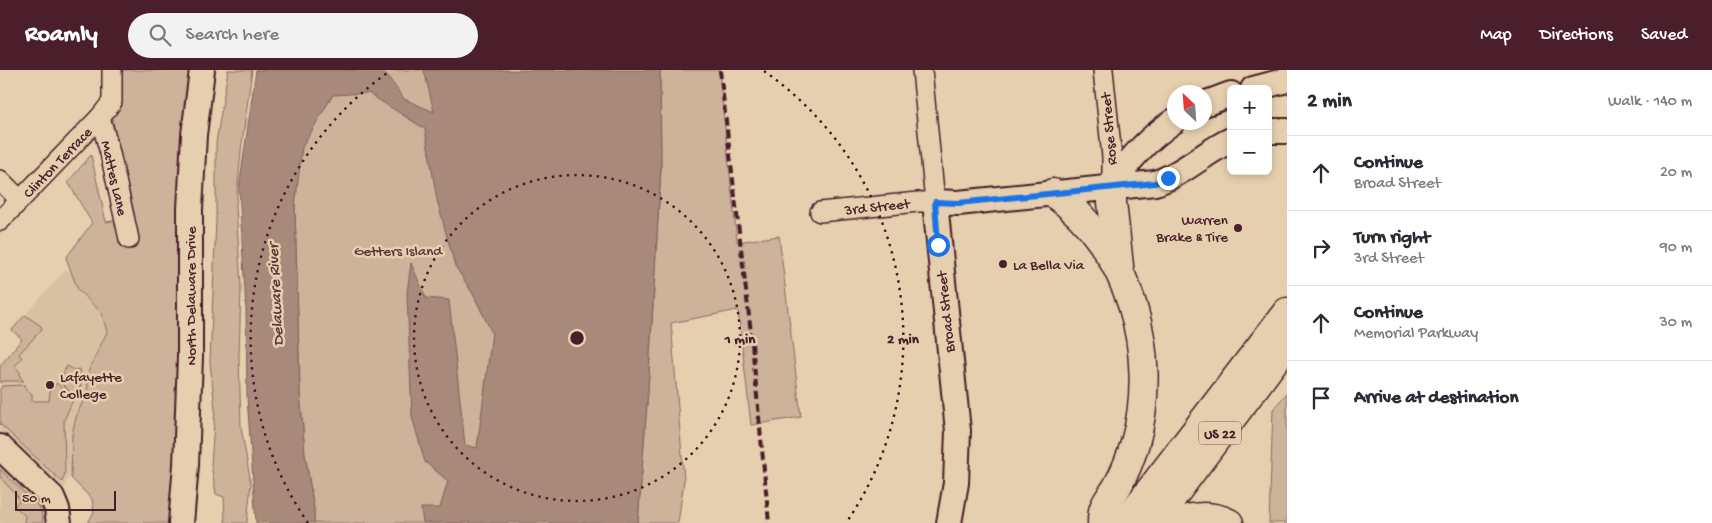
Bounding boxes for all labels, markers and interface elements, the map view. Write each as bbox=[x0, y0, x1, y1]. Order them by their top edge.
search box bbox=[128, 13, 478, 58]
text: Roamly bbox=[25, 21, 98, 50]
icon: search bbox=[146, 21, 174, 49]
text: Search here bbox=[186, 24, 279, 47]
text: Map bbox=[1480, 25, 1512, 46]
text: Directions bbox=[1540, 25, 1613, 46]
text: Saved bbox=[1641, 25, 1687, 46]
north arrow bbox=[1167, 85, 1212, 130]
map controls bbox=[1227, 85, 1272, 175]
button: + bbox=[1227, 85, 1272, 130]
street label: Rose Street bbox=[1098, 90, 1122, 166]
text: 2 min bbox=[1307, 90, 1352, 115]
text: Walk · 140 m bbox=[1608, 93, 1692, 112]
street label: Clinton Terrace bbox=[20, 124, 97, 203]
button: − bbox=[1227, 130, 1272, 175]
street label: Mattes Lane bbox=[96, 139, 130, 218]
text: Continue bbox=[1354, 152, 1423, 175]
icon: ahead bbox=[1307, 159, 1335, 187]
text: 20 m bbox=[1660, 164, 1692, 183]
route end bbox=[1157, 167, 1180, 190]
text: Broad Street bbox=[1354, 175, 1441, 194]
street label: 3rd Street bbox=[843, 195, 913, 220]
place label: Warren Brake & Tire bbox=[1155, 212, 1228, 247]
marker: Warren Brake & Tire bbox=[1232, 222, 1244, 234]
street label: North Delaware Drive bbox=[183, 226, 201, 366]
text: Turn right bbox=[1354, 227, 1430, 250]
route start bbox=[927, 234, 950, 257]
icon: right bbox=[1307, 234, 1335, 262]
text: 90 m bbox=[1660, 239, 1692, 258]
water label: Delaware River bbox=[265, 240, 290, 347]
park label: Getters Island bbox=[354, 243, 443, 261]
text: 3rd Street bbox=[1354, 250, 1424, 269]
place label: La Bella Via bbox=[1013, 257, 1085, 275]
marker: La Bella Via bbox=[997, 258, 1009, 270]
street label: Broad Street bbox=[934, 268, 960, 354]
text: Continue bbox=[1354, 302, 1423, 325]
icon: ahead bbox=[1307, 309, 1335, 337]
text: 30 m bbox=[1659, 314, 1692, 333]
text: Memorial Parkway bbox=[1354, 325, 1478, 344]
centre of rings bbox=[568, 329, 586, 347]
text: 1 min bbox=[724, 331, 756, 349]
text: 2 min bbox=[887, 331, 920, 349]
place label: Lafayette College bbox=[60, 369, 122, 404]
marker: Lafayette College bbox=[44, 379, 56, 391]
icon: arrive bbox=[1307, 384, 1335, 412]
text: Arrive at destination bbox=[1354, 387, 1518, 410]
road number: US 22 bbox=[1199, 422, 1241, 444]
scale bar bbox=[15, 488, 116, 511]
text: 50 m bbox=[22, 491, 51, 508]

